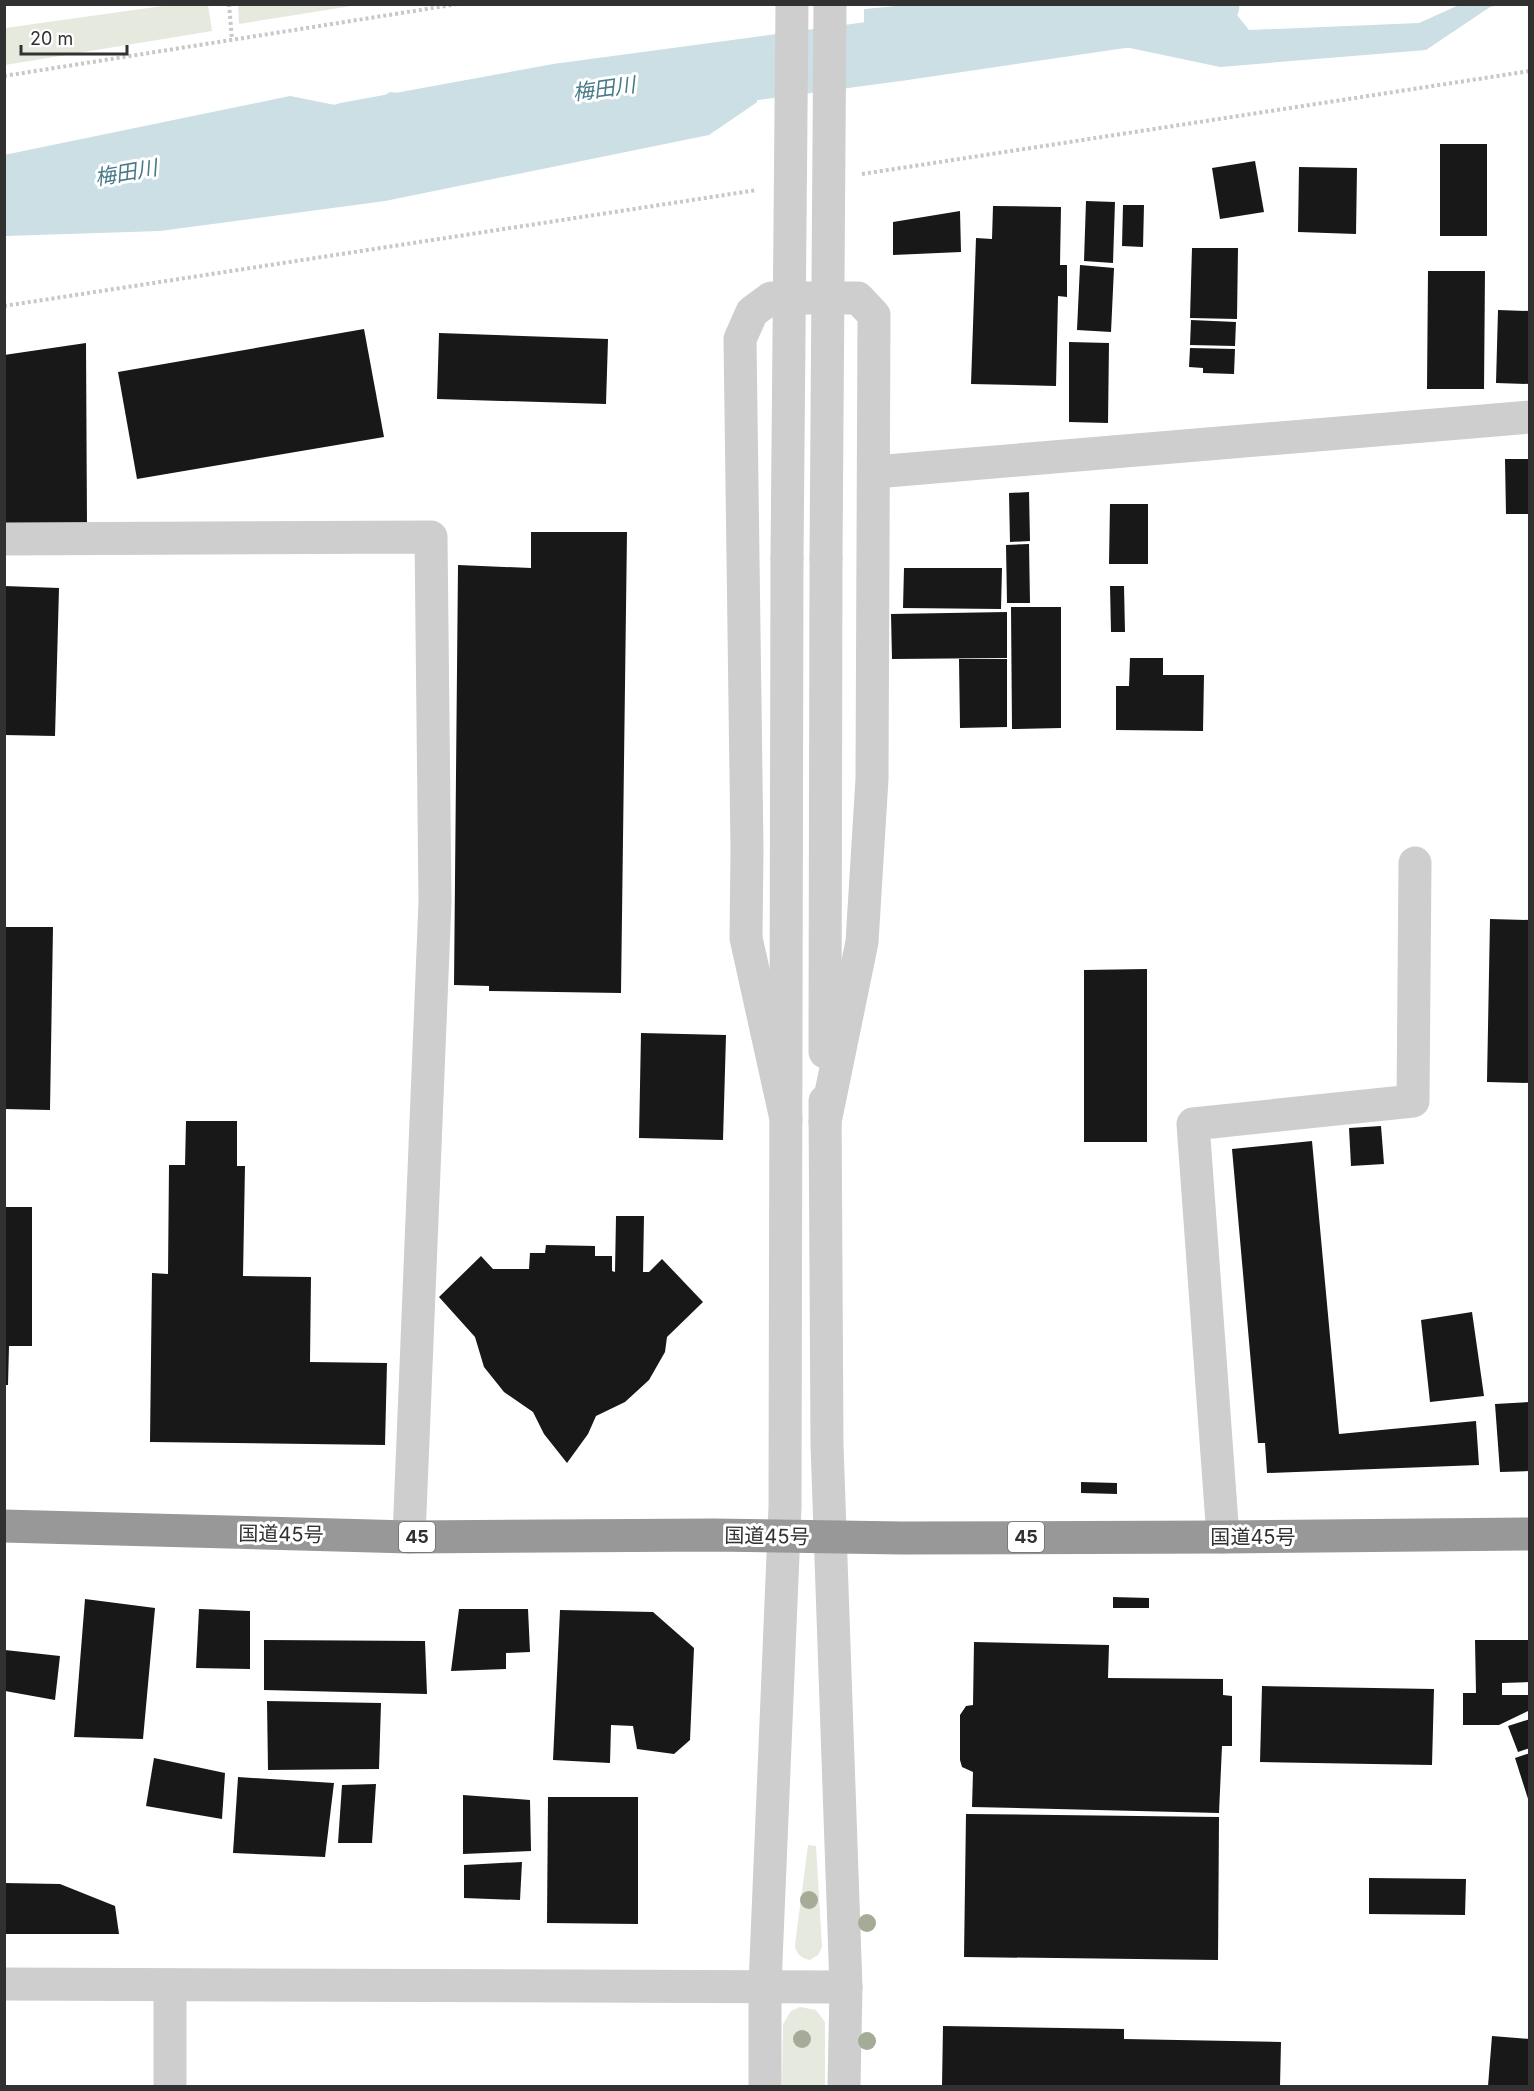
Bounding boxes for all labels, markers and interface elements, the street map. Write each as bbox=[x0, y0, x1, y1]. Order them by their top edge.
scale bar bbox=[21, 18, 128, 56]
text: 20 m bbox=[30, 28, 73, 49]
water label: 梅田川 bbox=[571, 71, 639, 105]
water label: 梅田川 bbox=[93, 154, 161, 190]
street label: 国道45号 bbox=[238, 1521, 324, 1547]
road number: 45 bbox=[399, 1522, 435, 1552]
road number: 45 bbox=[1008, 1522, 1044, 1552]
street label: 国道45号 bbox=[724, 1523, 810, 1549]
street label: 国道45号 bbox=[1210, 1525, 1296, 1549]

